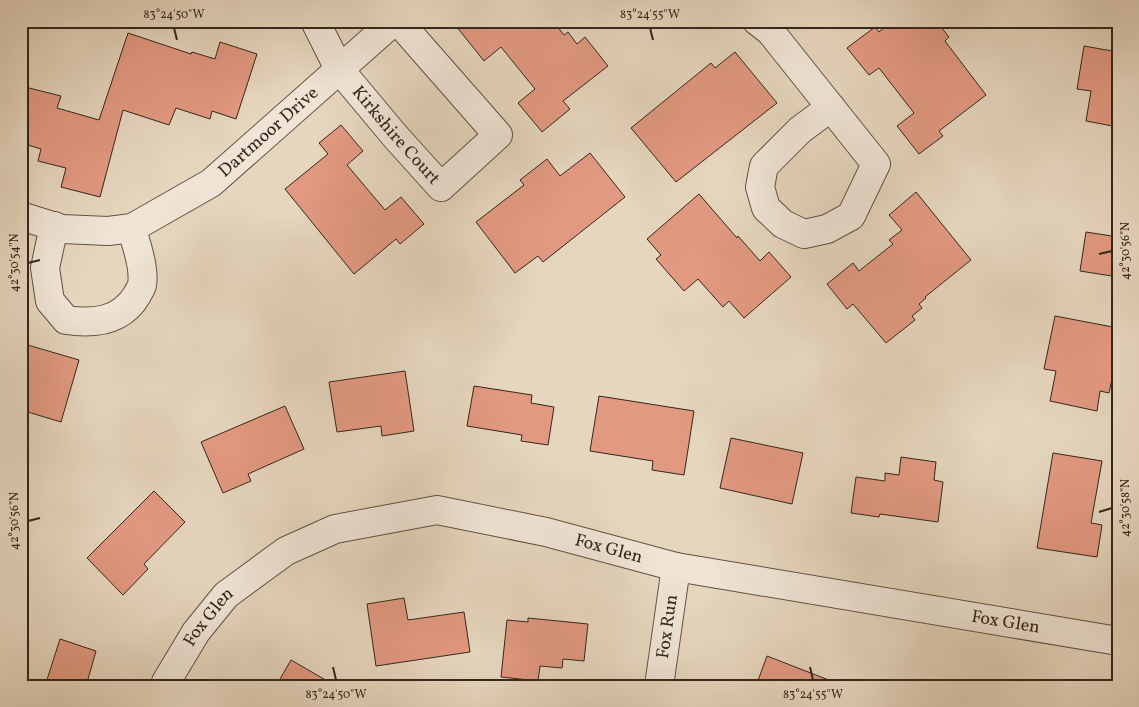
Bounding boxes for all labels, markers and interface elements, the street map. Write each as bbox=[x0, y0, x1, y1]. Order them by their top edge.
text: 83°24'50"W bbox=[143, 7, 205, 23]
text: 83°24'55"W bbox=[620, 7, 680, 23]
street label: Kirkshire Court bbox=[346, 80, 446, 190]
street label: Dartmoor Drive bbox=[213, 81, 324, 183]
text: 42°30'56"N bbox=[1118, 222, 1134, 280]
text: 42°30'54"N bbox=[7, 234, 23, 292]
text: 42°30'58"N bbox=[1118, 479, 1134, 537]
text: 42°30'56"N bbox=[7, 492, 23, 550]
street label: Fox Glen bbox=[572, 528, 646, 570]
street label: Fox Glen bbox=[178, 581, 239, 651]
street label: Fox Run bbox=[651, 593, 684, 660]
street label: Fox Glen bbox=[969, 604, 1042, 640]
text: 83°24'50"W bbox=[305, 687, 367, 703]
text: 83°24'55"W bbox=[783, 687, 843, 703]

